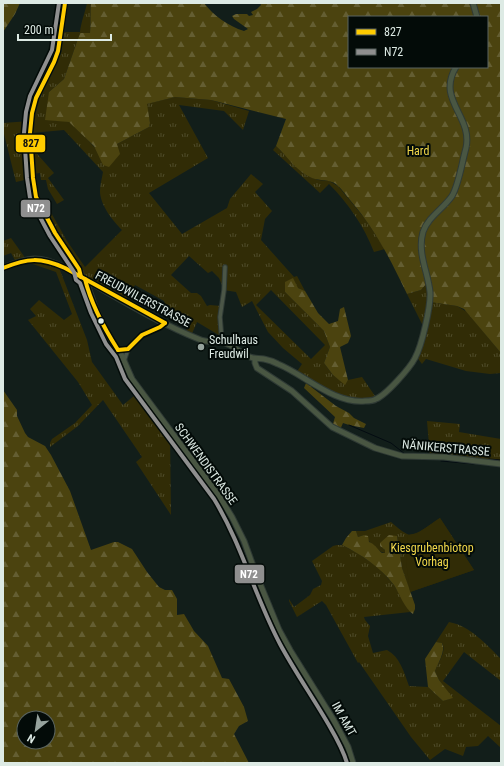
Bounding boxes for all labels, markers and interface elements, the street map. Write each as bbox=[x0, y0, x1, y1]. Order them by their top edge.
scale bar bbox=[18, 16, 111, 42]
legend bbox=[348, 16, 488, 68]
text: 200 m bbox=[24, 23, 54, 37]
text: 827 bbox=[384, 25, 402, 39]
text: N72 bbox=[384, 45, 403, 59]
line badge: 827 bbox=[15, 134, 46, 153]
text: 827 bbox=[23, 137, 40, 150]
park label: Hard bbox=[407, 144, 429, 158]
line badge: N72 bbox=[20, 199, 51, 218]
text: N72 bbox=[27, 202, 45, 215]
street label: FREUDWILERSTRASSE bbox=[93, 268, 193, 330]
unlabelled marker bbox=[96, 316, 106, 326]
place label: Schulhaus Freudwil bbox=[209, 333, 258, 361]
marker: Schulhaus Freudwil bbox=[196, 342, 206, 352]
street label: SCHWENDISTRASSE bbox=[172, 421, 240, 507]
street label: NÄNIKERSTRASSE bbox=[402, 436, 491, 459]
park label: Kiesgrubenbiotop Vorhag bbox=[390, 541, 474, 569]
line badge: N72 bbox=[234, 564, 265, 584]
text: N72 bbox=[240, 568, 258, 581]
street label: IM AMT bbox=[329, 699, 359, 739]
north arrow bbox=[16, 710, 56, 750]
text: N bbox=[25, 731, 37, 746]

